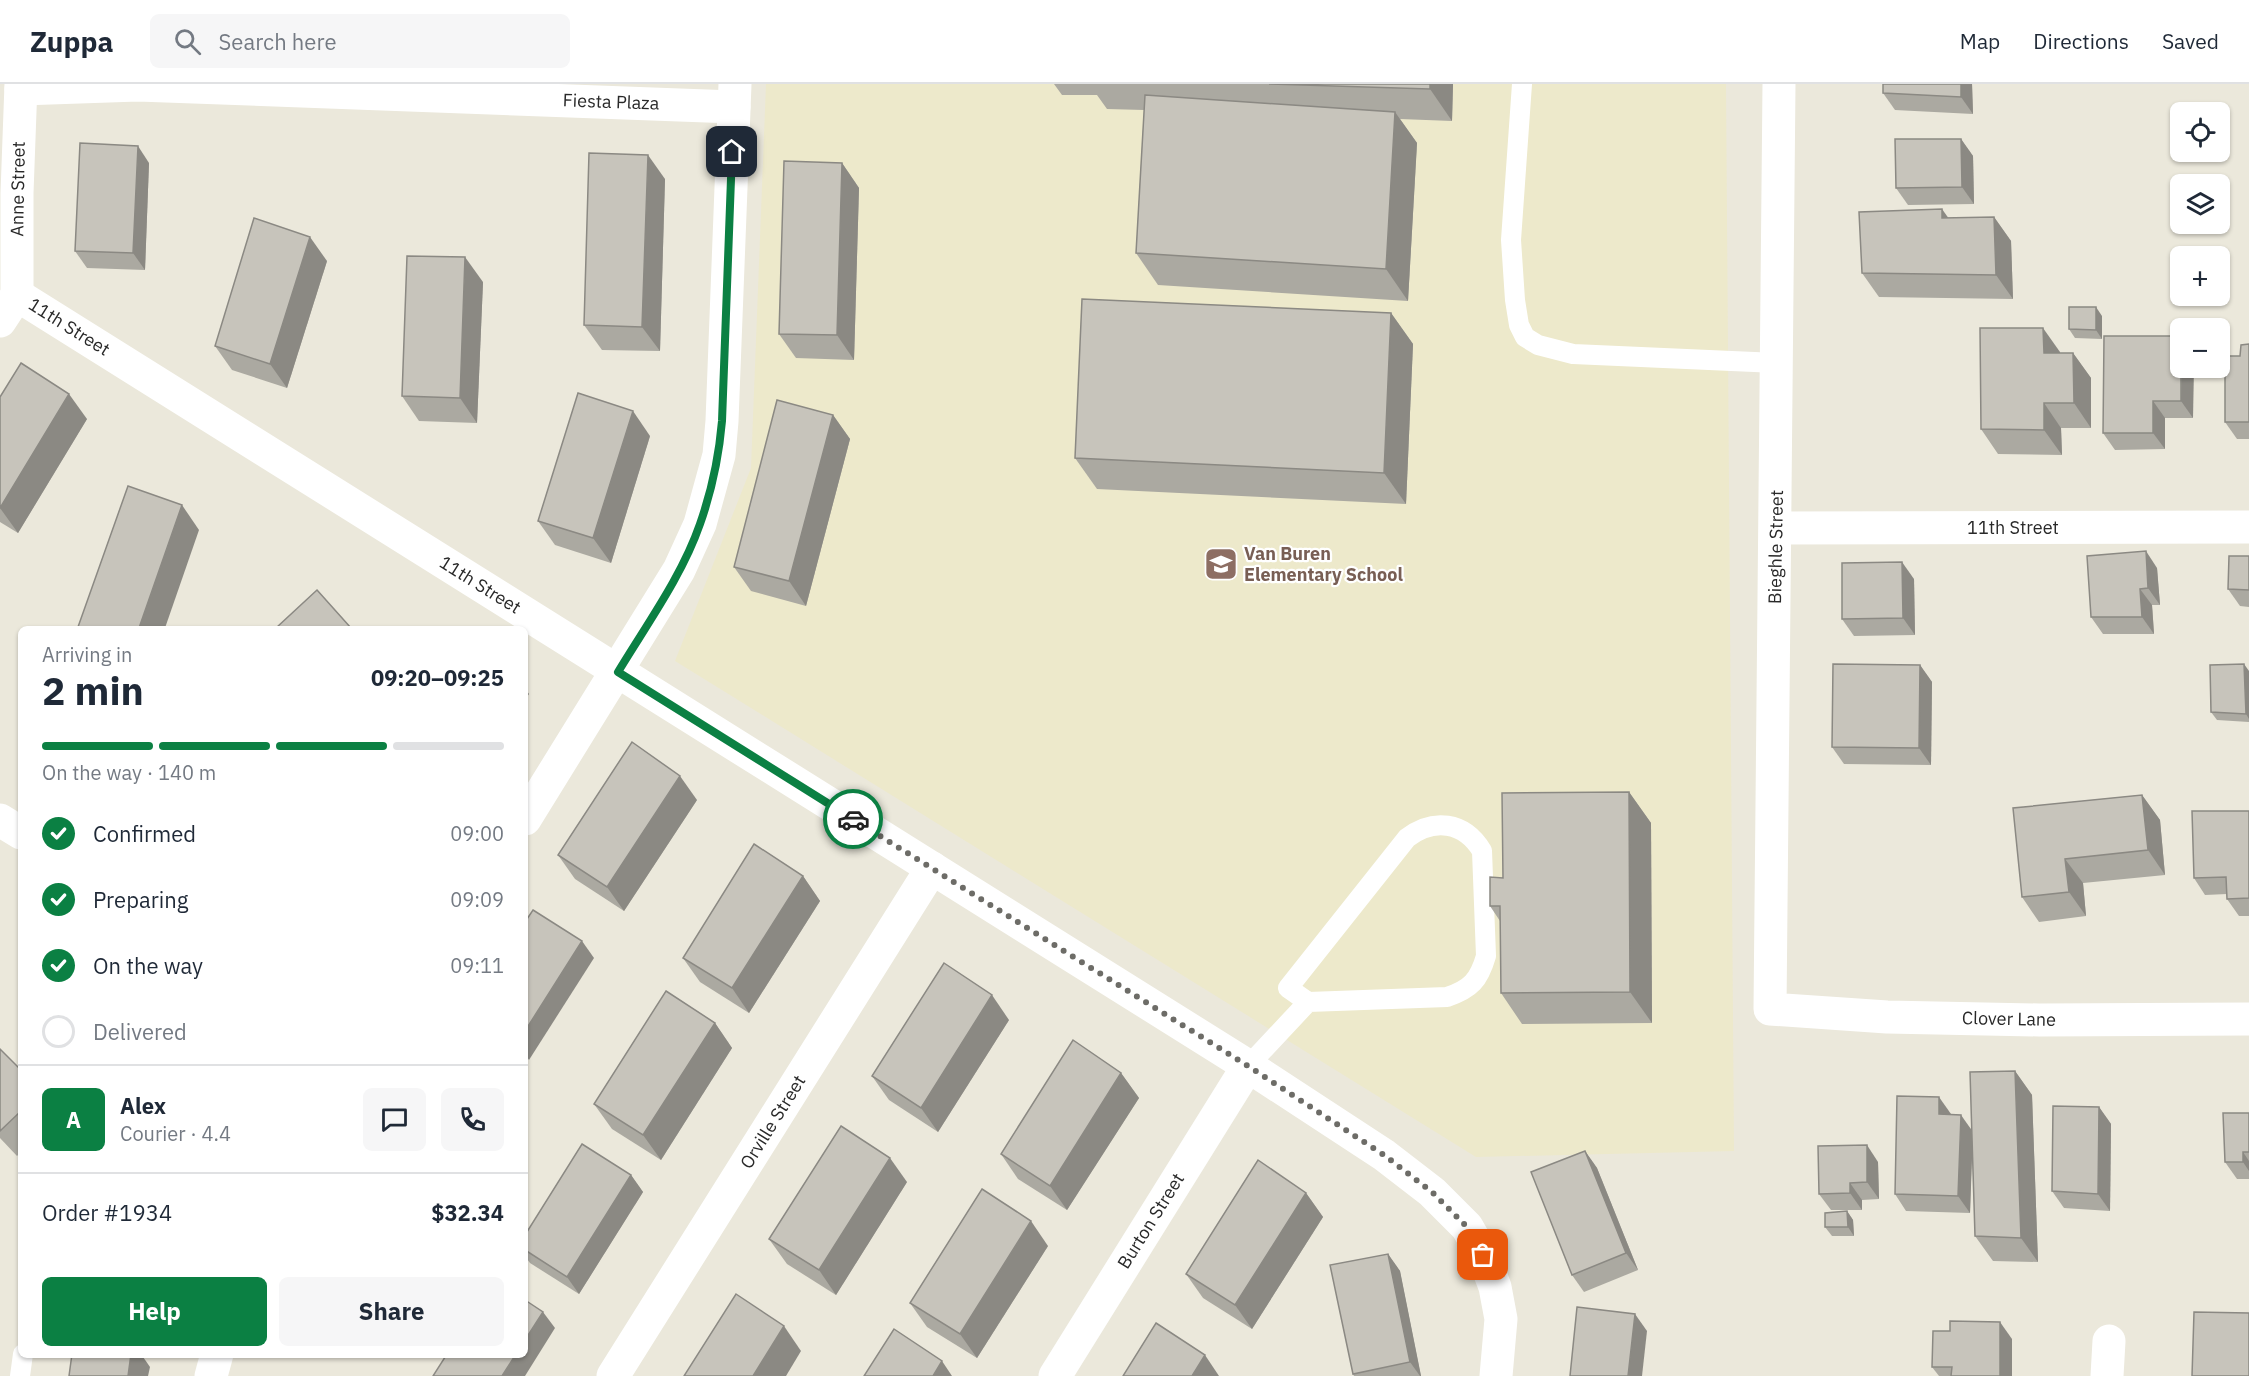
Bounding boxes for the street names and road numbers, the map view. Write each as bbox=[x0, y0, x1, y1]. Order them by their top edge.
street label: Fiesta Plaza bbox=[562, 88, 660, 115]
street label: Anne Street bbox=[5, 141, 30, 237]
street label: 11th Street bbox=[24, 293, 114, 361]
street label: Bieghle Street bbox=[1763, 490, 1788, 604]
street label: 11th Street bbox=[1967, 516, 2059, 539]
street label: 11th Street bbox=[435, 551, 525, 619]
street label: Clover Lane bbox=[1962, 1006, 2056, 1031]
street label: Orville Street bbox=[735, 1071, 810, 1173]
street label: Burton Street bbox=[1112, 1168, 1189, 1273]

